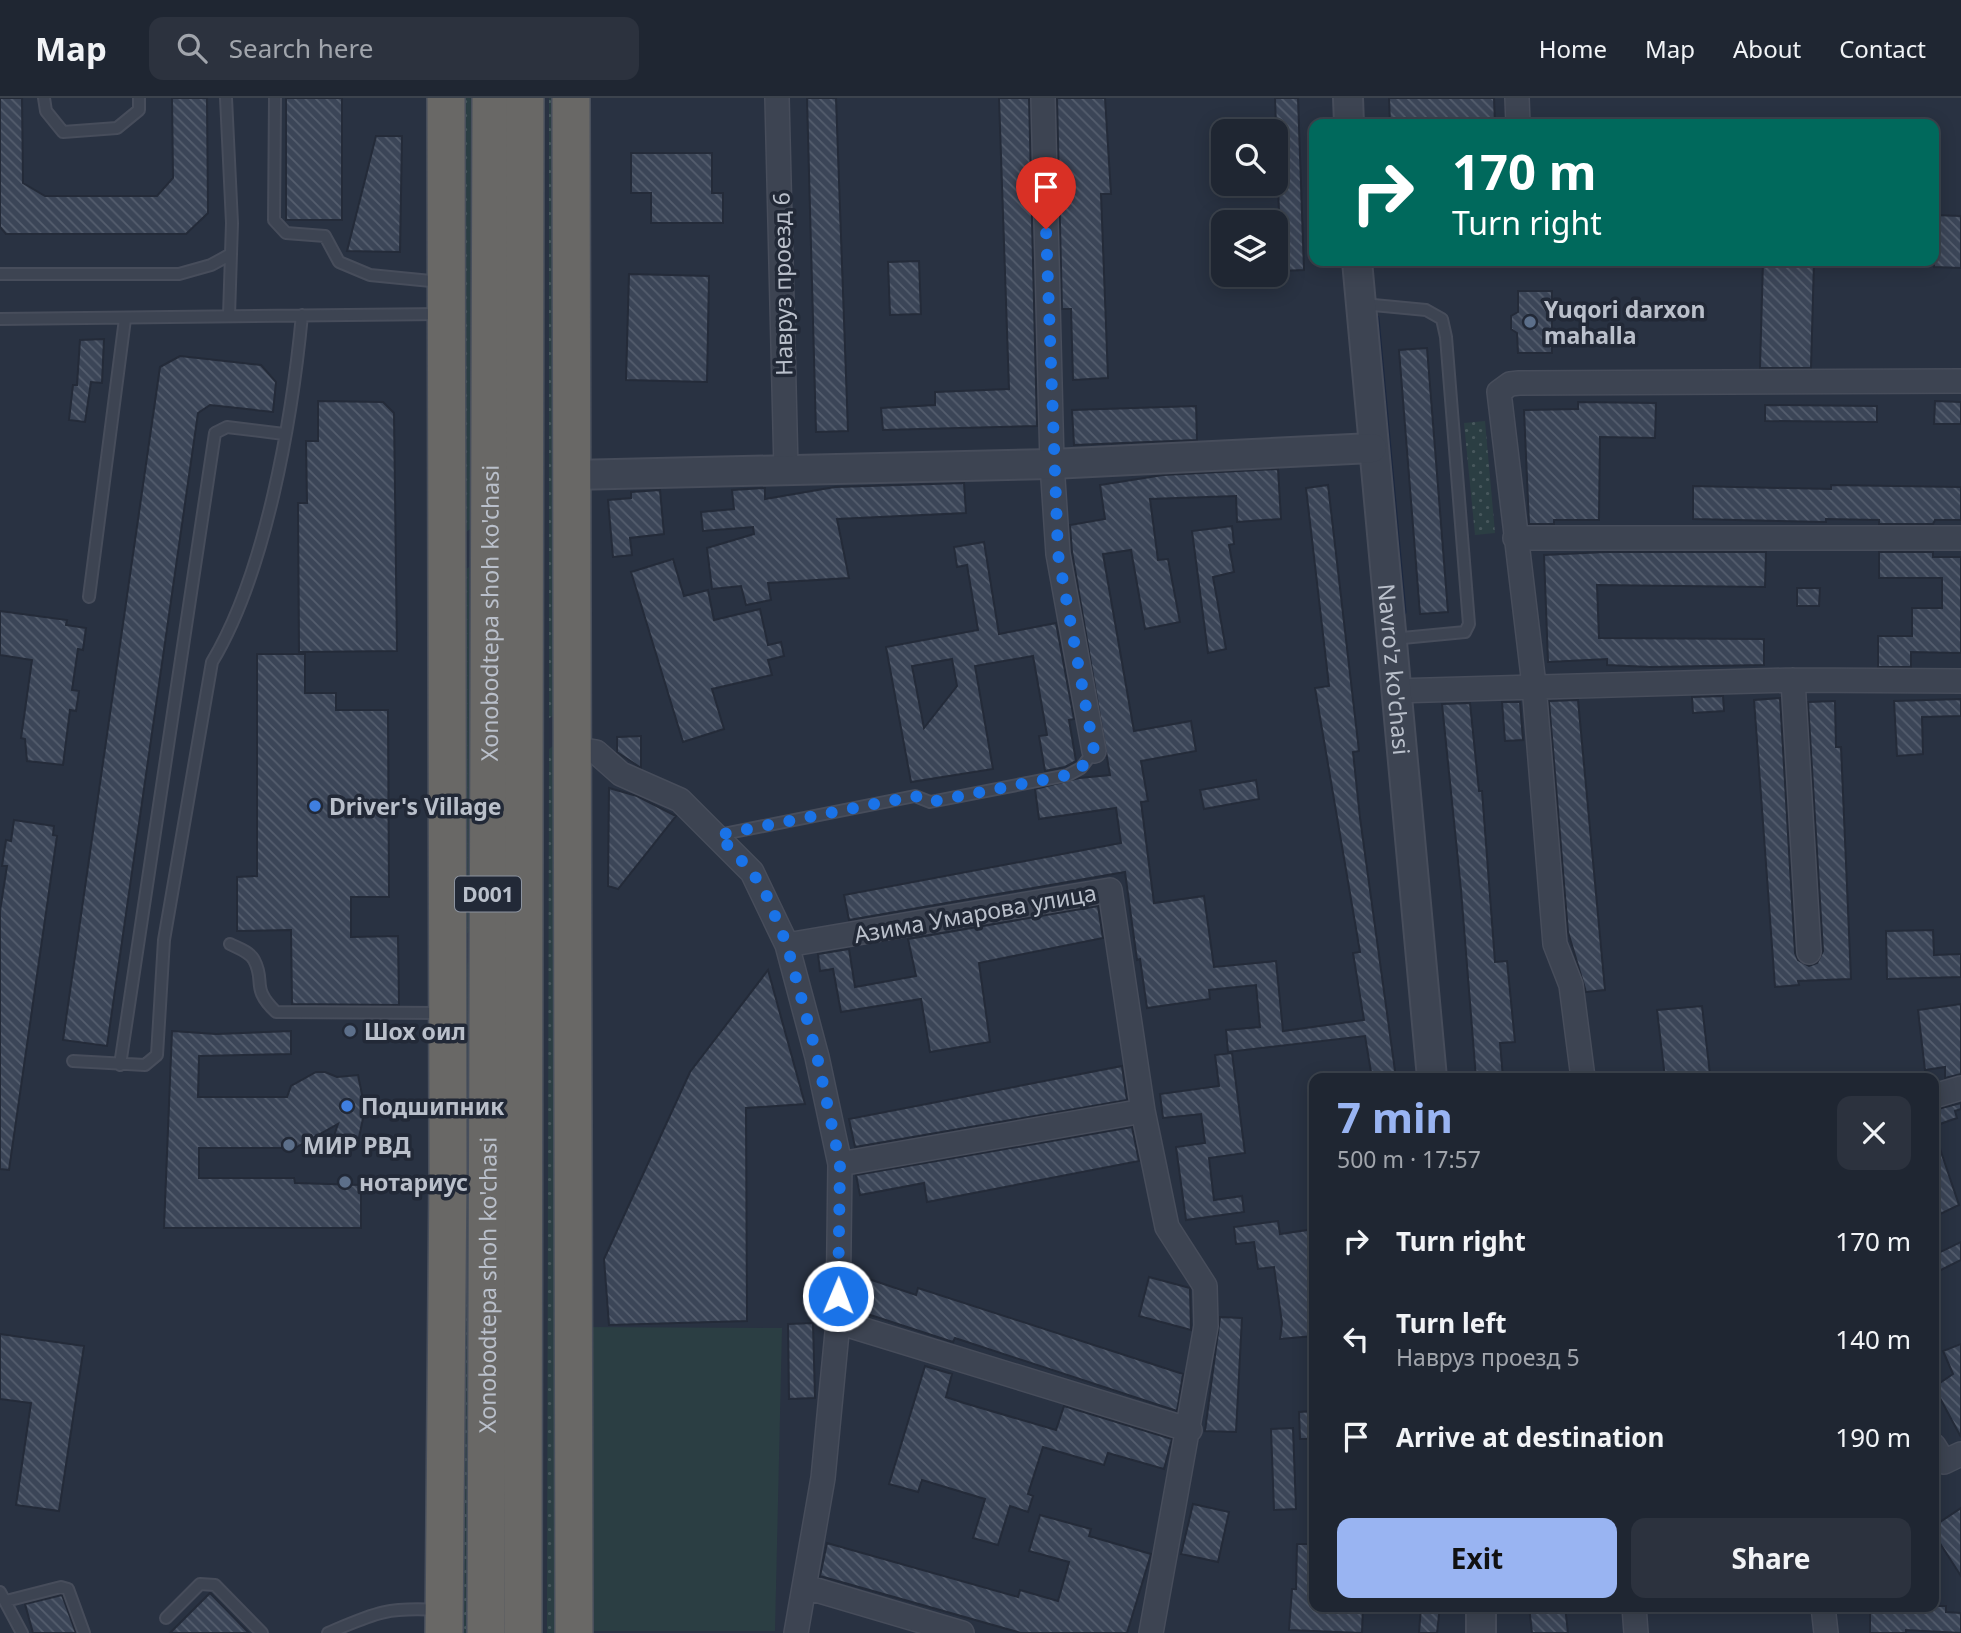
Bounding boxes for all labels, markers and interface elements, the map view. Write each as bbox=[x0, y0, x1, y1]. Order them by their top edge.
search box bbox=[149, 17, 639, 80]
text: Map bbox=[35, 26, 107, 71]
icon: search bbox=[173, 29, 211, 67]
text: Search here bbox=[229, 30, 373, 66]
text: Home bbox=[1539, 32, 1607, 65]
text: Map bbox=[1645, 32, 1695, 65]
text: About bbox=[1733, 32, 1801, 65]
text: Contact bbox=[1839, 32, 1926, 65]
map controls bbox=[1211, 119, 1288, 287]
button: search bbox=[1211, 119, 1288, 196]
text: 170 m bbox=[1452, 138, 1597, 204]
icon: right bbox=[1337, 147, 1428, 238]
pin bbox=[1016, 157, 1076, 229]
icon: arrive bbox=[1027, 168, 1065, 206]
street label: Навруз проезд 6 bbox=[764, 192, 800, 376]
text: Turn right bbox=[1452, 201, 1602, 244]
button: layers bbox=[1211, 210, 1288, 287]
place label: Yuqori darxon mahalla bbox=[1544, 293, 1705, 351]
marker: Yuqori darxon mahalla bbox=[1522, 314, 1538, 330]
street label: Xonobodtepa shoh ko'chasi bbox=[473, 465, 506, 761]
street label: Navro'z ko'chasi bbox=[1371, 582, 1418, 756]
place label: Driver's Village bbox=[329, 790, 502, 822]
marker: Driver's Village bbox=[307, 798, 323, 814]
road number: D001 bbox=[455, 876, 521, 912]
street label: Азима Умарова улица bbox=[851, 876, 1099, 950]
place label: Шох оил bbox=[364, 1015, 466, 1047]
marker: Шох оил bbox=[342, 1023, 358, 1039]
text: 7 min bbox=[1337, 1088, 1453, 1145]
place label: Подшипник bbox=[361, 1090, 505, 1122]
button: close bbox=[1837, 1096, 1911, 1170]
marker: Подшипник bbox=[339, 1098, 355, 1114]
place label: МИР РВД bbox=[303, 1129, 411, 1161]
marker: МИР РВД bbox=[281, 1137, 297, 1153]
street label: Xonobodtepa shoh ko'chasi bbox=[471, 1137, 504, 1433]
text: 500 m · 17:57 bbox=[1337, 1143, 1481, 1175]
place label: нотариус bbox=[359, 1166, 468, 1198]
marker: нотариус bbox=[337, 1174, 353, 1190]
icon: right bbox=[1337, 1222, 1375, 1260]
text: Turn right bbox=[1396, 1223, 1526, 1259]
text: 170 m bbox=[1835, 1223, 1911, 1259]
position arrow bbox=[801, 1259, 875, 1333]
text: Turn left bbox=[1396, 1305, 1507, 1341]
icon: left bbox=[1337, 1320, 1375, 1358]
text: 140 m bbox=[1835, 1321, 1911, 1357]
text: Навруз проезд 5 bbox=[1396, 1341, 1580, 1373]
icon: arrive bbox=[1337, 1418, 1375, 1456]
text: Arrive at destination bbox=[1396, 1419, 1665, 1455]
text: 190 m bbox=[1835, 1419, 1911, 1455]
button: Exit bbox=[1337, 1518, 1617, 1598]
button: Share bbox=[1631, 1518, 1911, 1598]

